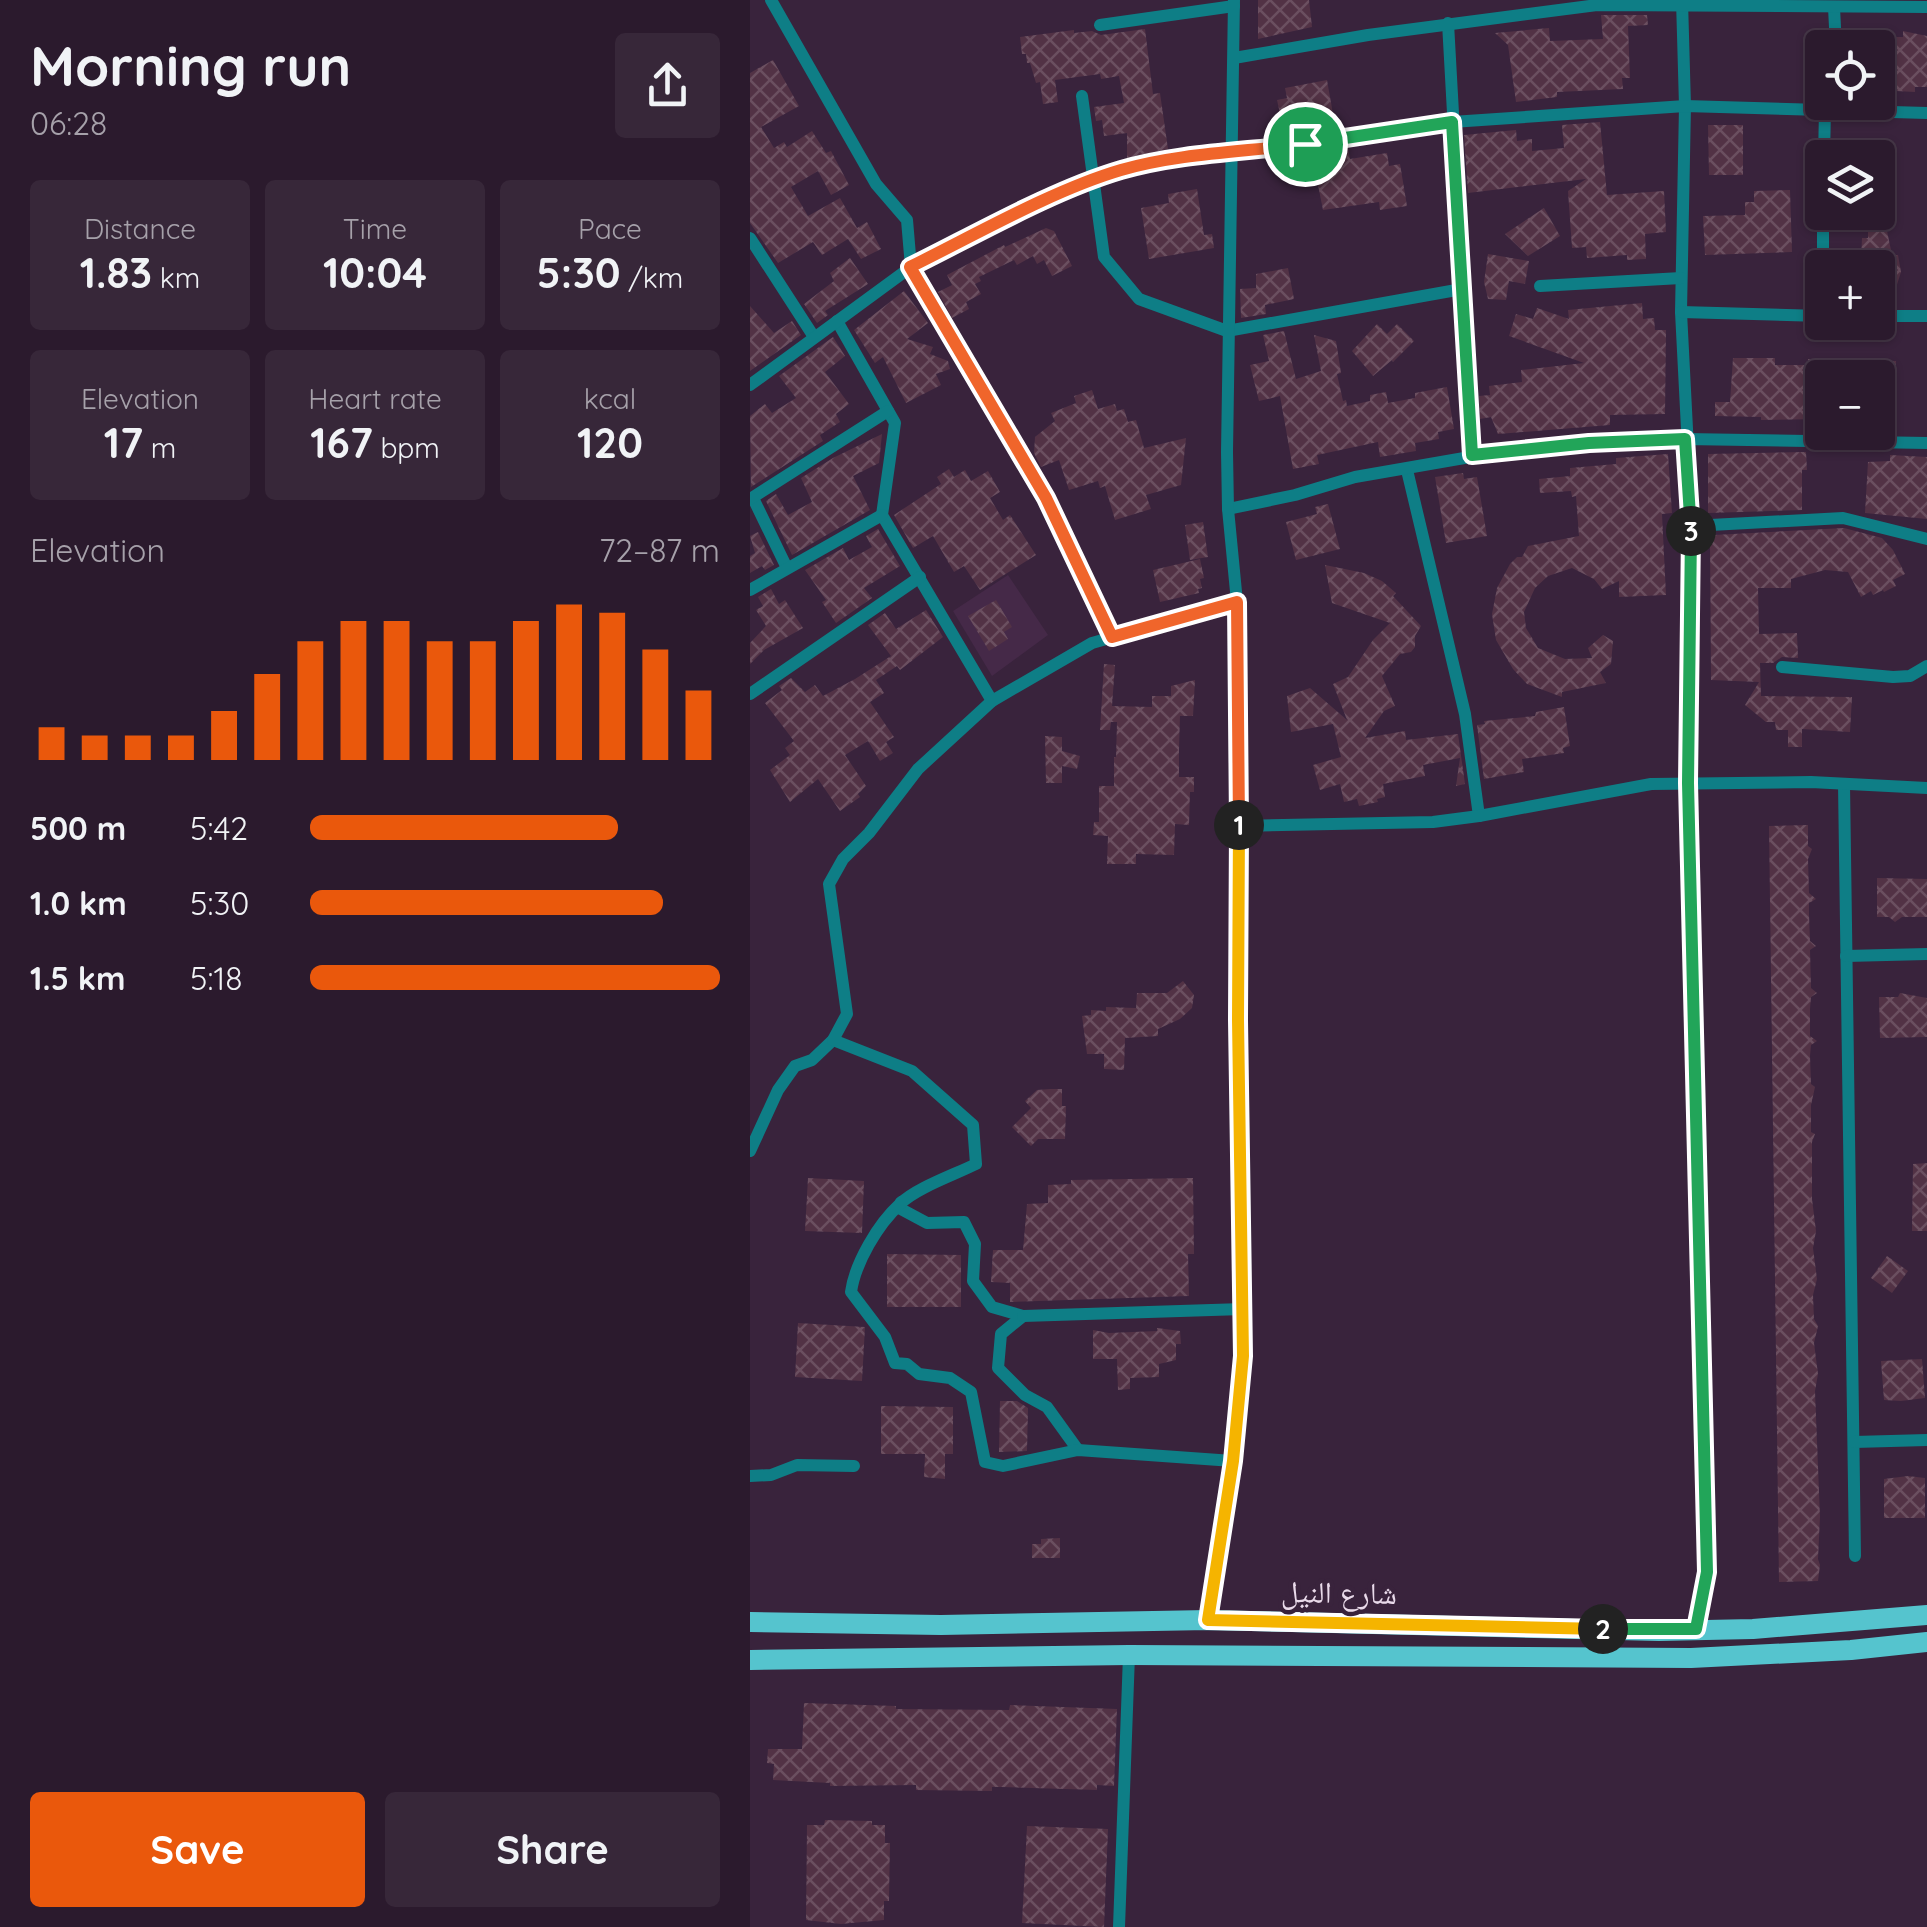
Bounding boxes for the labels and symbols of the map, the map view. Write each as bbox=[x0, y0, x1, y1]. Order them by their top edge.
pin bbox=[1263, 102, 1348, 187]
pin: 3 bbox=[1666, 506, 1716, 556]
pin: 1 bbox=[1214, 800, 1264, 850]
street label: شارع النيل bbox=[1281, 1572, 1397, 1613]
pin: 2 bbox=[1578, 1604, 1628, 1654]

